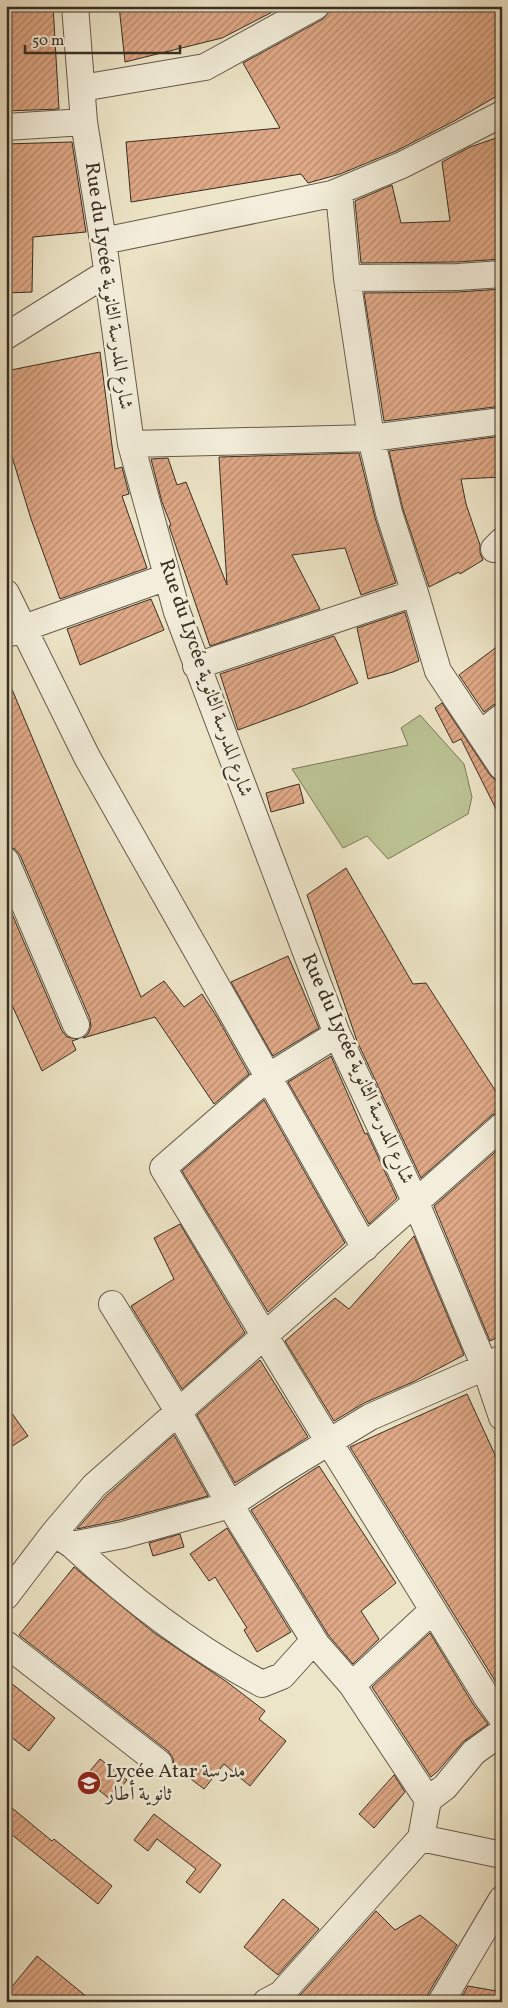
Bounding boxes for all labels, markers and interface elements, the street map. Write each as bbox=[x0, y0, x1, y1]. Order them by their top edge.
scale bar bbox=[25, 22, 180, 54]
text: 50 m bbox=[32, 31, 64, 52]
street label: Rue du Lycée شارع المدرسة الثانوية bbox=[75, 160, 139, 412]
street label: Rue du Lycée شارع المدرسة الثانوية bbox=[149, 555, 259, 801]
street label: Rue du Lycée شارع المدرسة الثانوية bbox=[292, 949, 421, 1190]
place label: Lycée Atar مدرسة ثانوية أطار bbox=[104, 1758, 246, 1809]
school or university icon: Lycée Atar مدرسة ثانوية أطار bbox=[76, 1770, 102, 1796]

